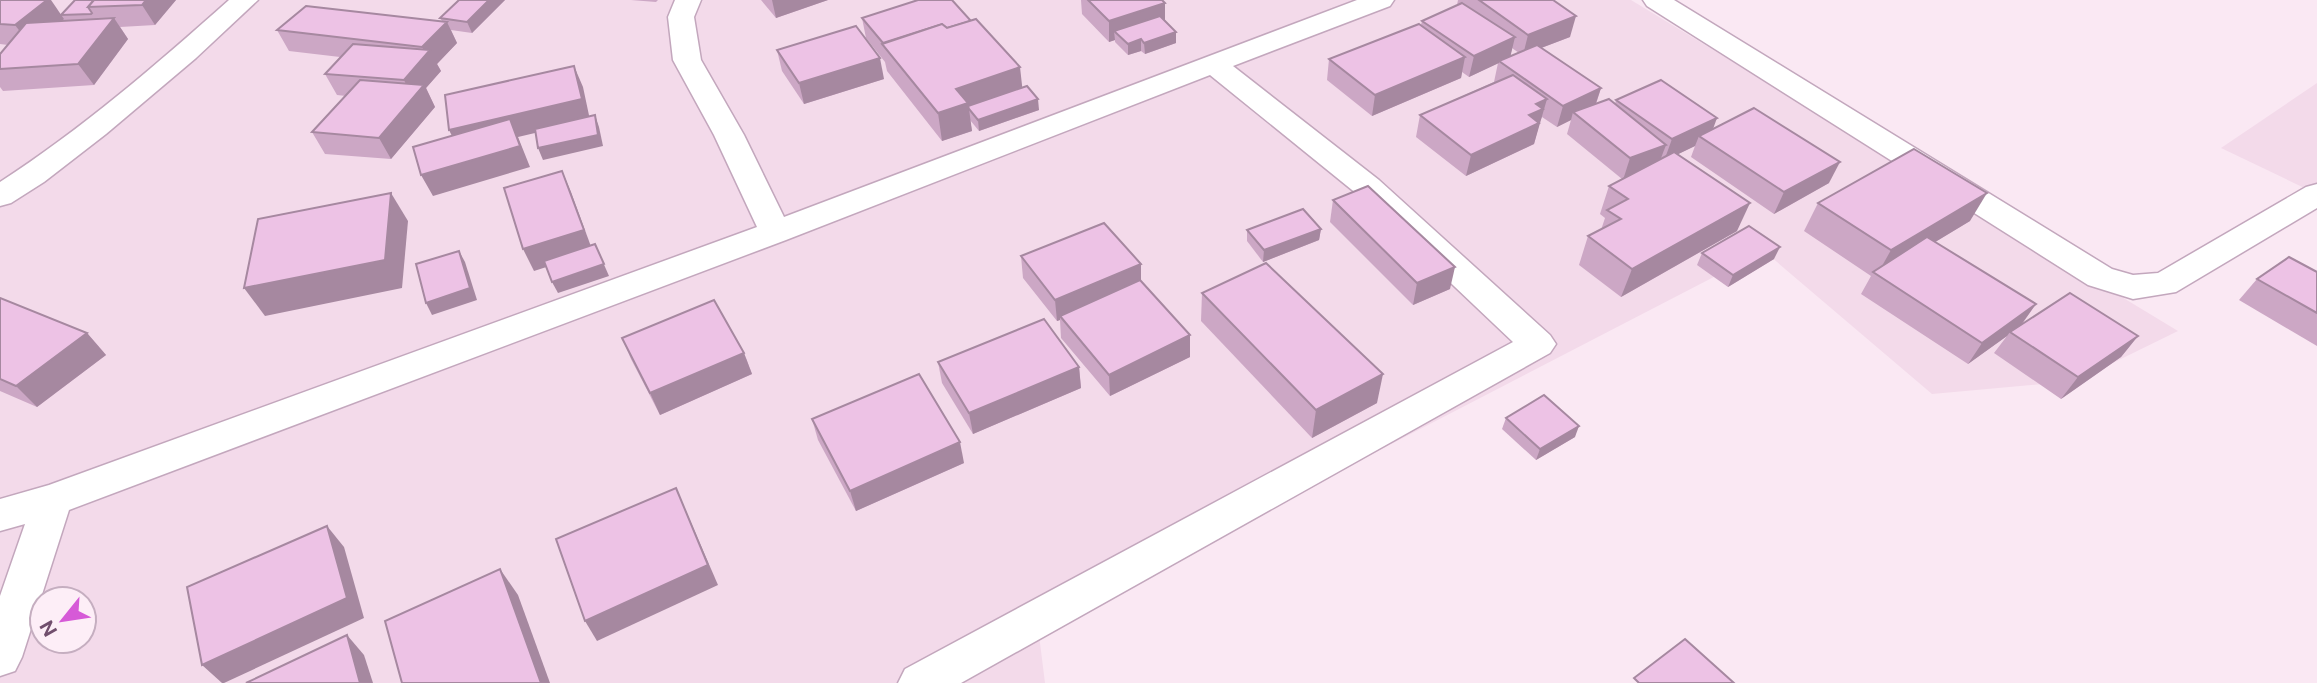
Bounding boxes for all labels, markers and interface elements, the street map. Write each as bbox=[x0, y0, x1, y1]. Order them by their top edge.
north arrow bbox=[28, 585, 98, 655]
text: N bbox=[35, 617, 62, 640]

